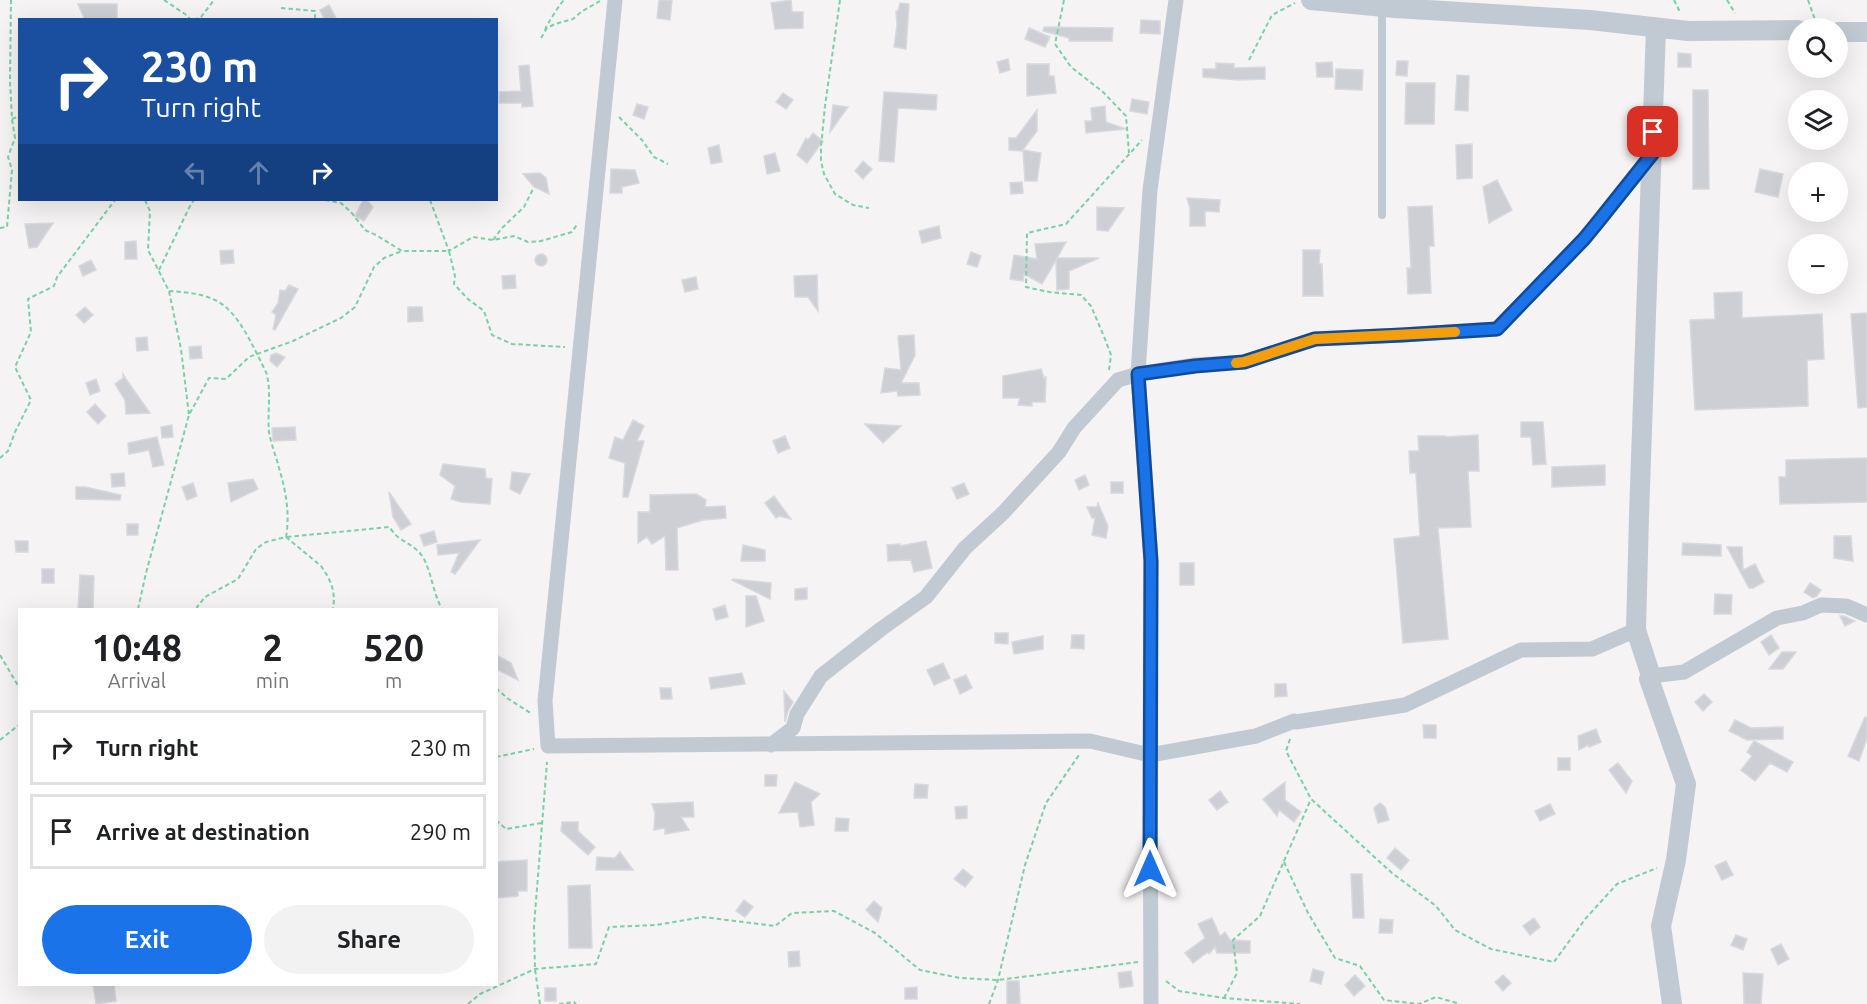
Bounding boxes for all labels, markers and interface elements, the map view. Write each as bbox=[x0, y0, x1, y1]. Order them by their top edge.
map controls bbox=[1788, 18, 1848, 294]
button: search bbox=[1788, 18, 1848, 78]
icon: right bbox=[42, 42, 120, 120]
text: 230 m bbox=[141, 43, 258, 90]
button: layers bbox=[1788, 90, 1848, 150]
text: Turn right bbox=[141, 92, 261, 122]
pin bbox=[1627, 106, 1678, 157]
icon: arrive bbox=[1636, 115, 1669, 148]
icon: left bbox=[179, 156, 212, 189]
icon: ahead bbox=[242, 156, 275, 189]
icon: right bbox=[305, 156, 338, 189]
button: + bbox=[1788, 162, 1848, 222]
button: − bbox=[1788, 234, 1848, 294]
text: 10:48 bbox=[92, 627, 182, 668]
text: 2 bbox=[262, 627, 283, 668]
text: 520 bbox=[363, 627, 424, 668]
text: Arrival bbox=[108, 669, 166, 692]
text: min bbox=[256, 669, 289, 692]
text: m bbox=[385, 669, 402, 692]
icon: right bbox=[45, 731, 78, 764]
text: Turn right bbox=[96, 735, 198, 760]
text: 230 m bbox=[410, 735, 471, 760]
icon: arrive bbox=[45, 815, 78, 848]
text: Arrive at destination bbox=[96, 819, 310, 844]
text: 290 m bbox=[410, 819, 471, 844]
position arrow bbox=[1118, 837, 1182, 901]
button: Exit bbox=[42, 905, 252, 974]
button: Share bbox=[264, 905, 474, 974]

